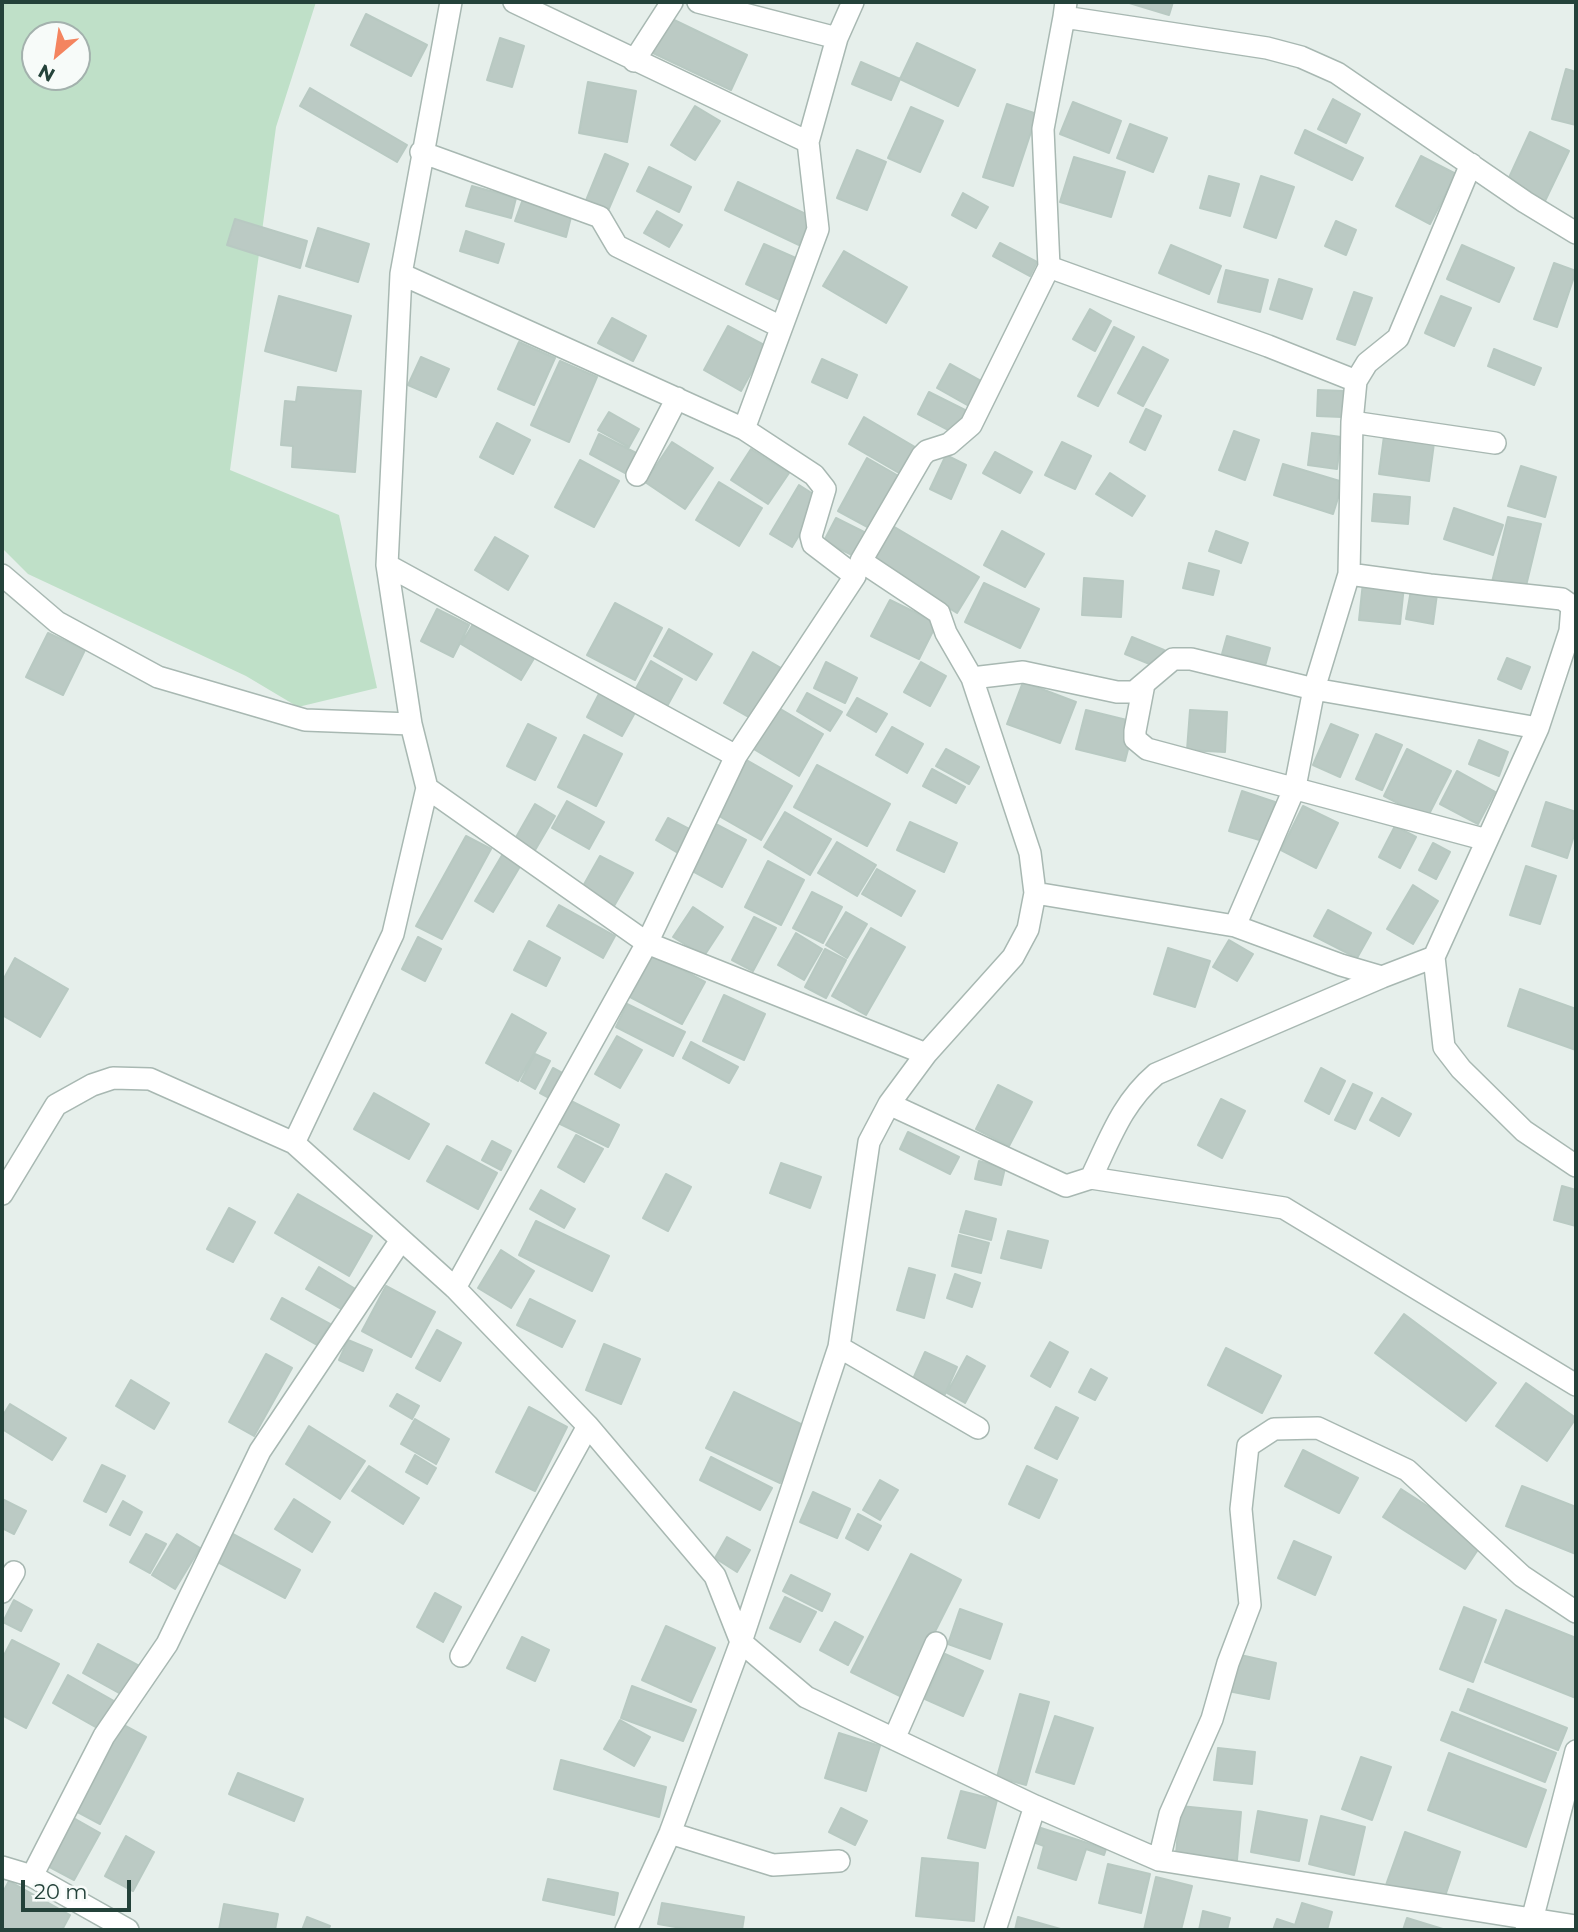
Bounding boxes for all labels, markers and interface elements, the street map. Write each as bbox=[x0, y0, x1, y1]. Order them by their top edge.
north arrow bbox=[21, 21, 91, 91]
text: N bbox=[34, 59, 59, 87]
scale bar bbox=[24, 1866, 135, 1910]
text: 20 m bbox=[34, 1879, 88, 1904]

